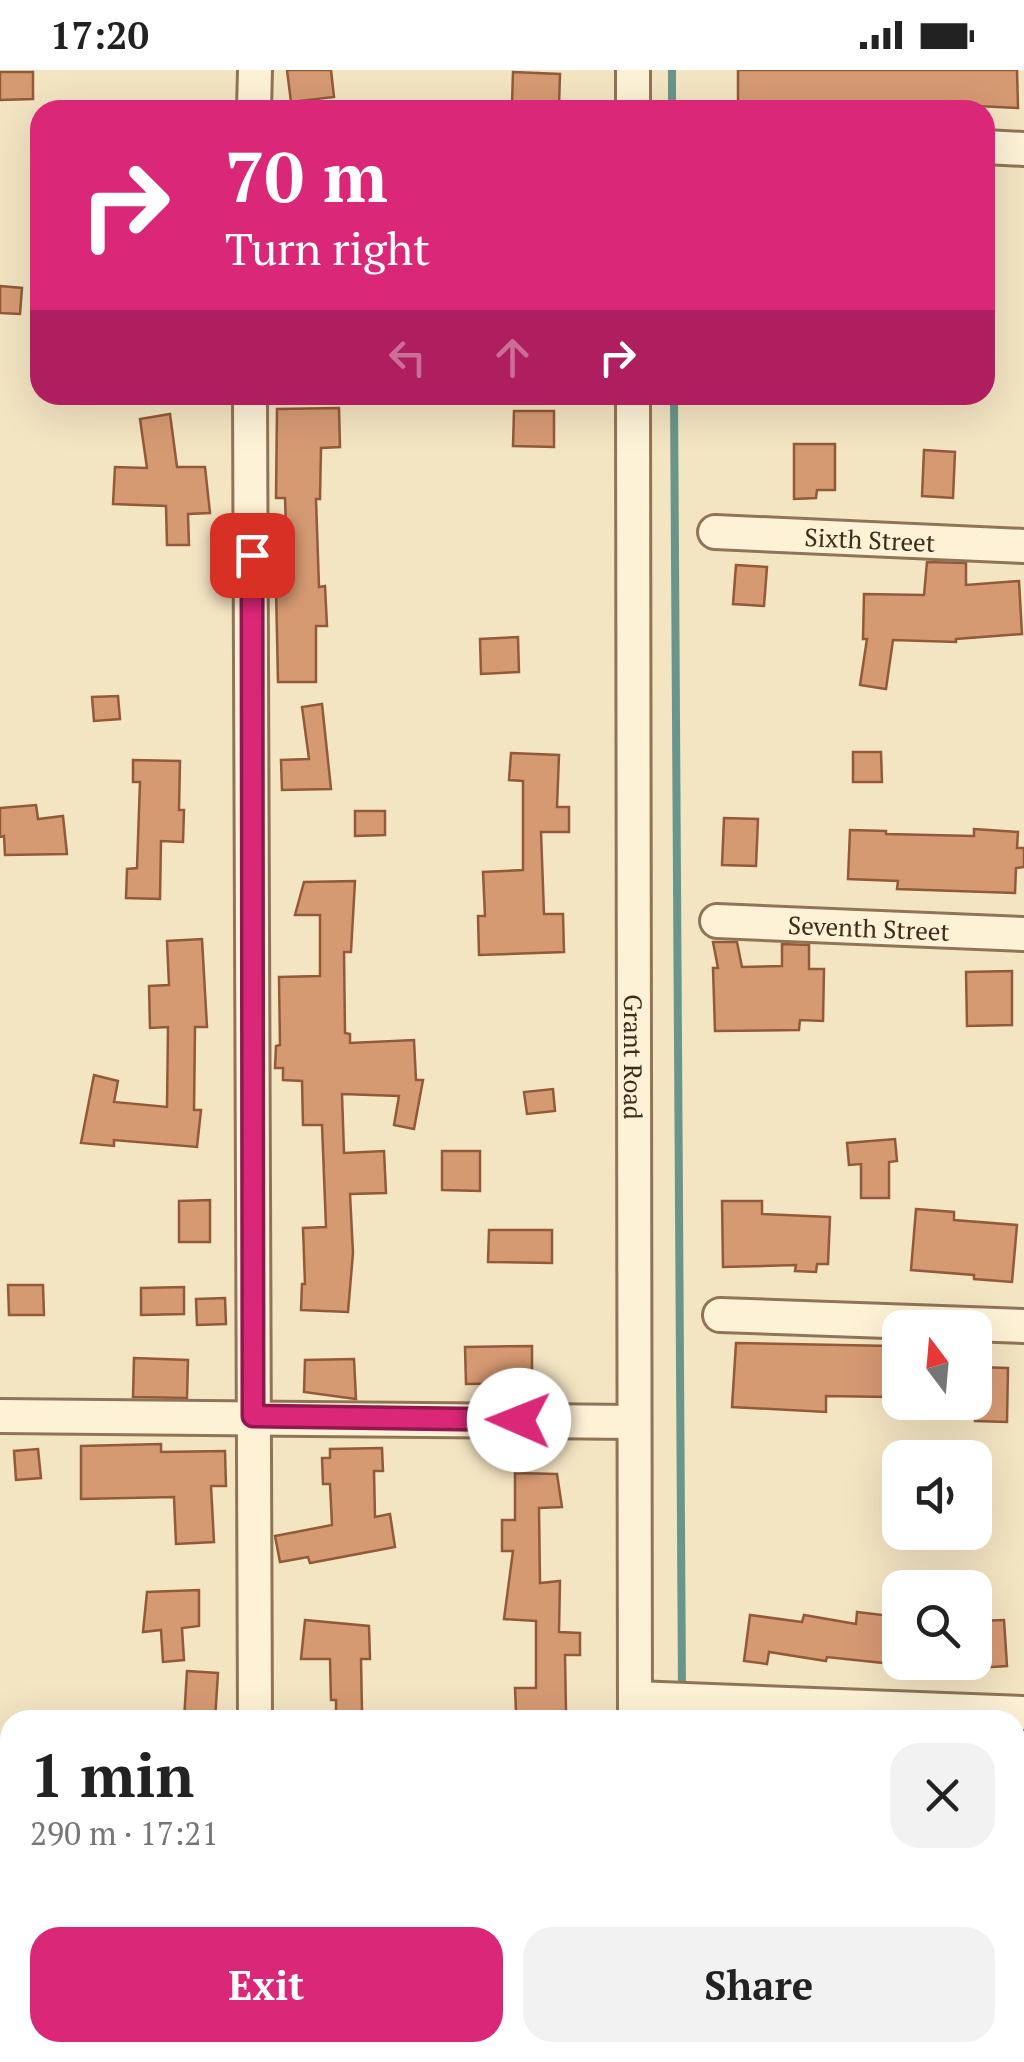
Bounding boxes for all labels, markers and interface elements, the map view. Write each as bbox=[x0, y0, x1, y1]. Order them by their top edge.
text: 17:20 bbox=[50, 10, 149, 60]
text: 70 m bbox=[225, 129, 388, 222]
icon: right bbox=[60, 140, 190, 270]
text: Turn right bbox=[225, 218, 430, 278]
icon: left bbox=[380, 330, 435, 385]
icon: ahead bbox=[485, 330, 540, 385]
icon: right bbox=[590, 330, 645, 385]
pin bbox=[210, 513, 295, 598]
street label: Sixth Street bbox=[804, 520, 936, 558]
icon: arrive bbox=[225, 528, 280, 583]
street label: Seventh Street bbox=[787, 908, 950, 947]
street label: Grant Road bbox=[617, 994, 651, 1120]
north arrow bbox=[882, 1310, 992, 1420]
map controls bbox=[882, 1310, 992, 1680]
position arrow bbox=[467, 1368, 571, 1472]
button: sound bbox=[882, 1440, 992, 1550]
button: search bbox=[882, 1570, 992, 1680]
text: 1 min bbox=[30, 1735, 194, 1814]
button: close bbox=[890, 1743, 995, 1848]
text: 290 m · 17:21 bbox=[30, 1812, 218, 1854]
button: Exit bbox=[30, 1927, 503, 2042]
button: Share bbox=[523, 1927, 995, 2042]

